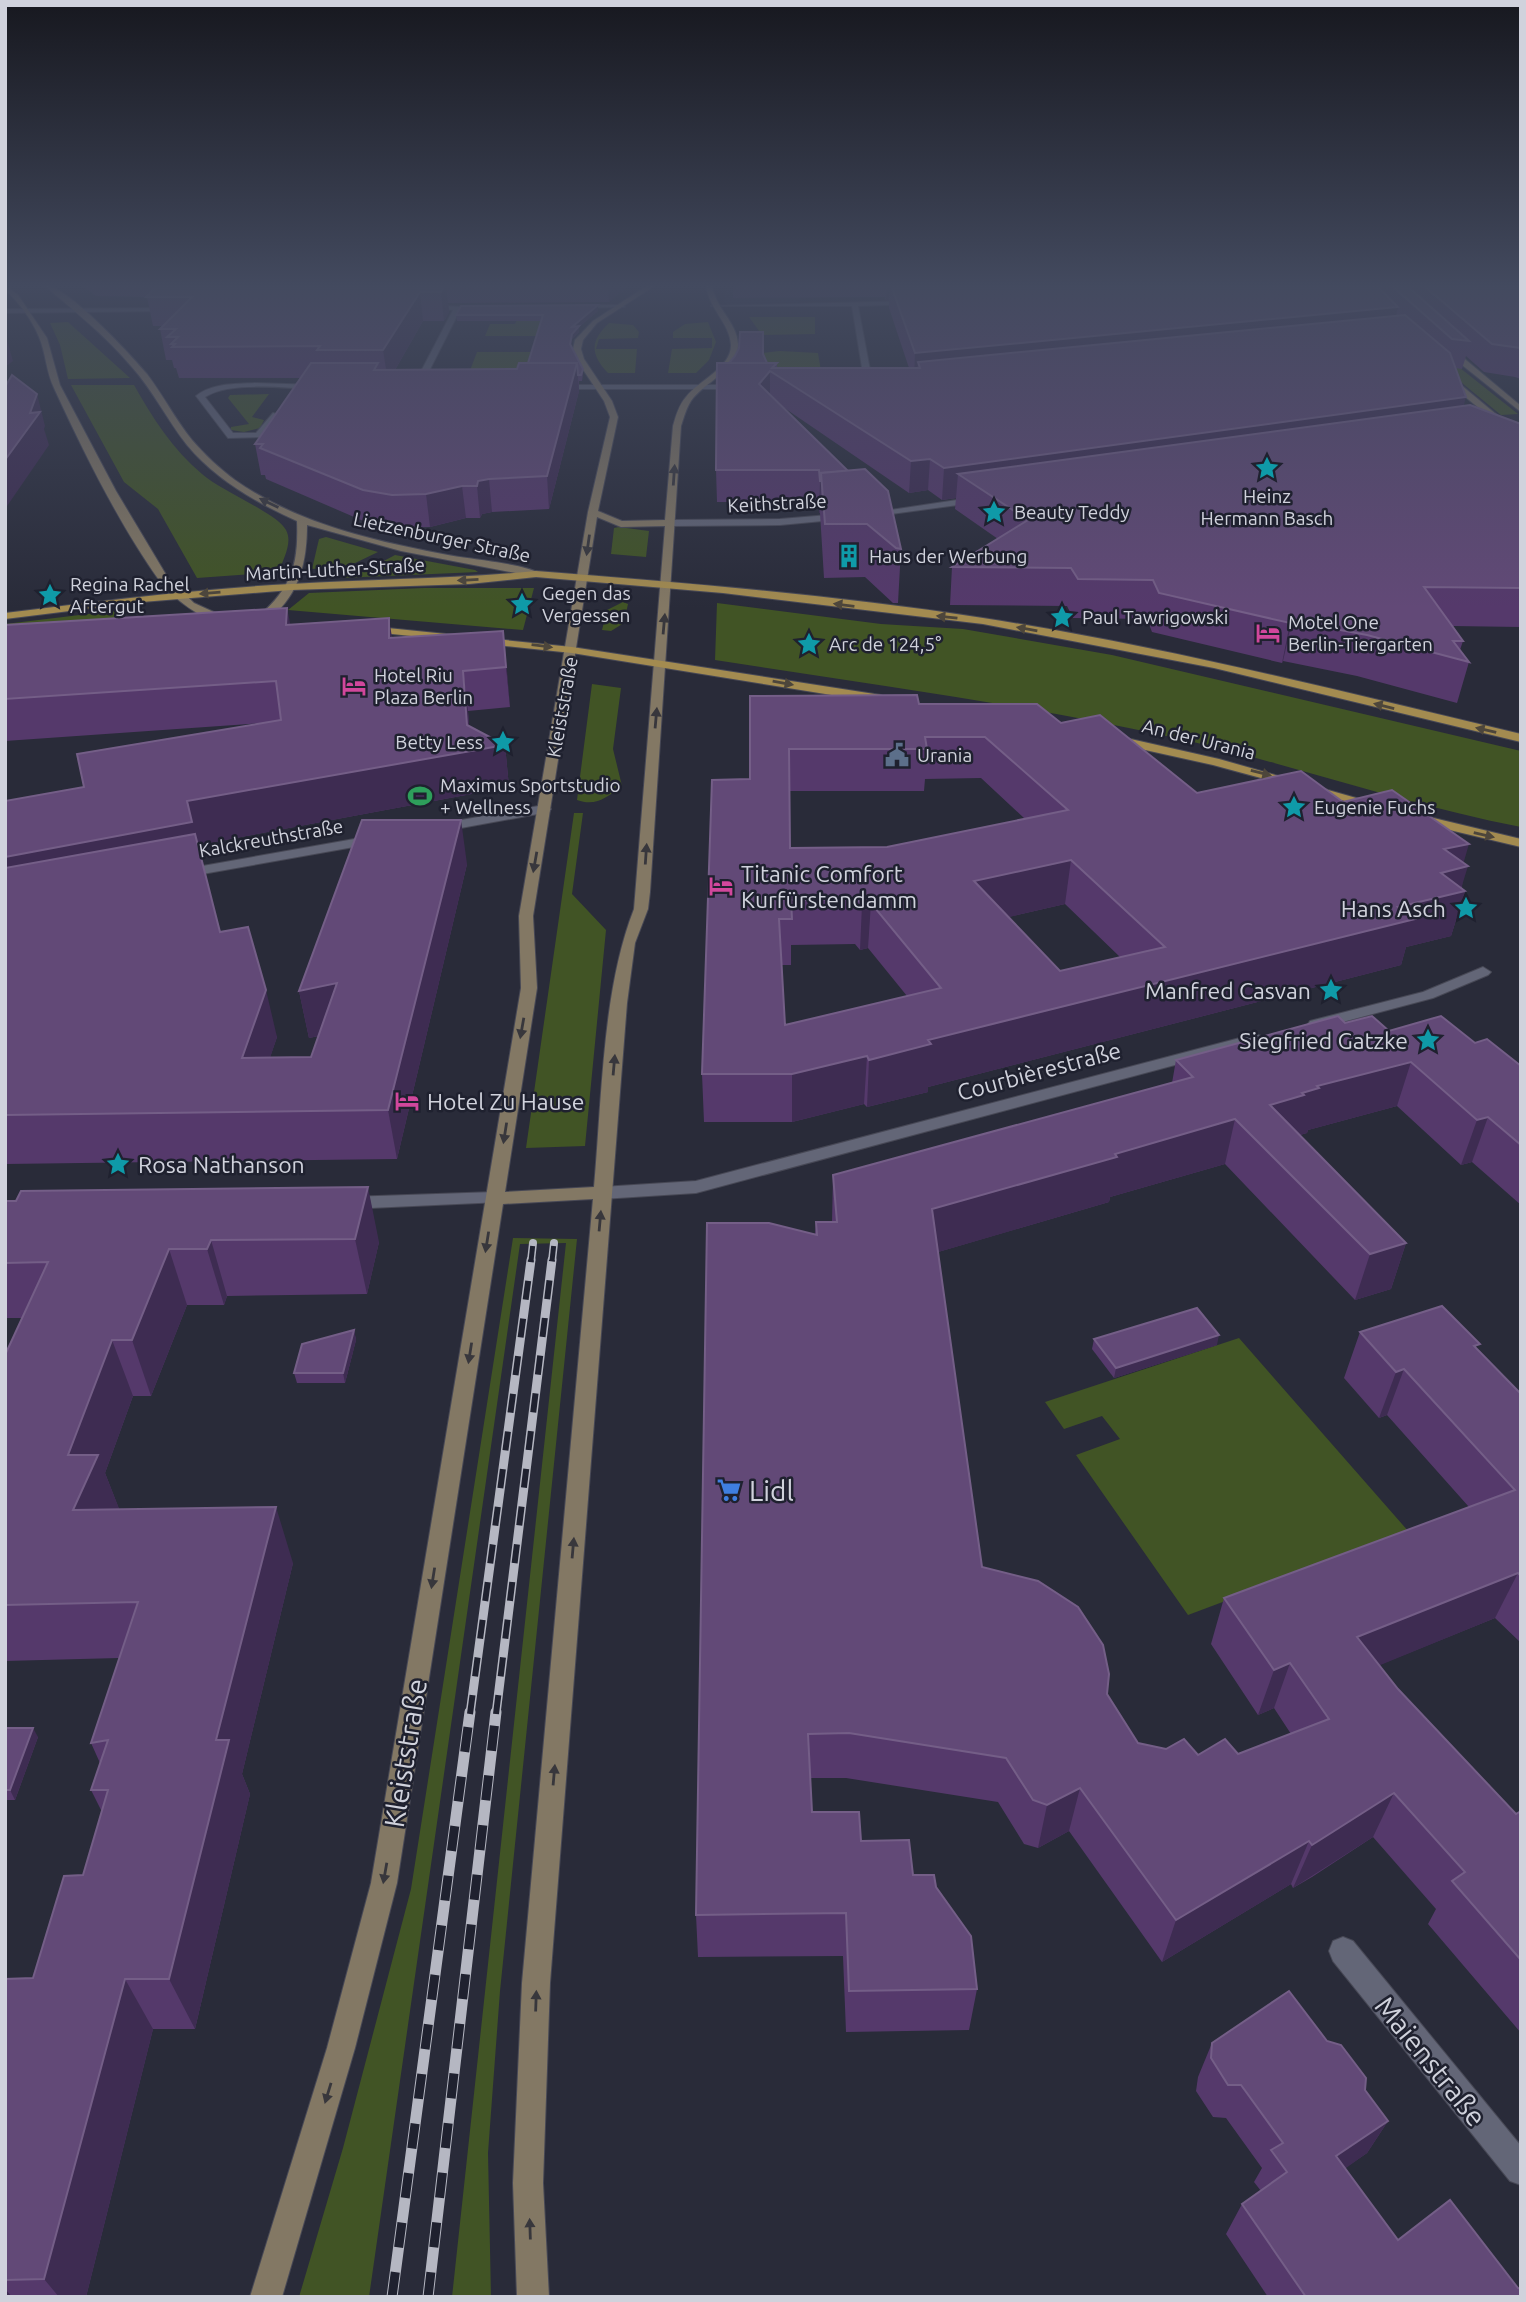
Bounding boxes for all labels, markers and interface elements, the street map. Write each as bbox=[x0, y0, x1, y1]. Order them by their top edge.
place icon: Heinz Hermann Basch bbox=[1253, 454, 1281, 482]
one-way arrow bbox=[669, 464, 680, 486]
place label: Heinz Hermann Basch bbox=[1201, 485, 1333, 529]
street label: Keithstraße bbox=[727, 489, 827, 517]
one-way arrow bbox=[259, 498, 279, 509]
place icon: Beauty Teddy bbox=[980, 498, 1008, 526]
place label: Beauty Teddy bbox=[1014, 501, 1130, 523]
street label: Lietzenburger Straße bbox=[351, 507, 533, 567]
one-way arrow bbox=[583, 534, 594, 556]
building icon: Haus der Werbung bbox=[835, 542, 863, 570]
place label: Haus der Werbung bbox=[869, 545, 1027, 567]
street label: Martin-Luther-Straße bbox=[245, 553, 425, 585]
place label: Regina Rachel Aftergut bbox=[70, 573, 190, 617]
one-way arrow bbox=[457, 575, 479, 586]
place icon: Regina Rachel Aftergut bbox=[36, 581, 64, 609]
place label: Gegen das Vergessen bbox=[542, 582, 631, 626]
one-way arrow bbox=[199, 588, 221, 599]
place icon: Gegen das Vergessen bbox=[508, 590, 536, 618]
one-way arrow bbox=[832, 599, 854, 610]
place icon: Paul Tawrigowski bbox=[1048, 603, 1076, 631]
place label: Paul Tawrigowski bbox=[1082, 606, 1229, 628]
place label: Motel One Berlin-Tiergarten bbox=[1288, 611, 1433, 655]
one-way arrow bbox=[936, 612, 958, 623]
one-way arrow bbox=[659, 613, 670, 635]
hotel icon: Motel One Berlin-Tiergarten bbox=[1254, 619, 1282, 647]
one-way arrow bbox=[1016, 623, 1038, 634]
place icon: Arc de 124,5° bbox=[795, 630, 823, 658]
place label: Arc de 124,5° bbox=[829, 633, 941, 655]
one-way arrow bbox=[531, 641, 553, 652]
street label: Kleiststraße bbox=[542, 655, 582, 759]
place label: Hotel Riu Plaza Berlin bbox=[374, 664, 473, 708]
hotel icon: Hotel Riu Plaza Berlin bbox=[340, 672, 368, 700]
one-way arrow bbox=[772, 678, 794, 689]
one-way arrow bbox=[1373, 700, 1395, 711]
one-way arrow bbox=[651, 707, 662, 729]
street label: An der Urania bbox=[1140, 714, 1258, 764]
one-way arrow bbox=[1475, 724, 1497, 735]
place icon: Betty Less bbox=[489, 728, 517, 756]
place label: Betty Less bbox=[395, 731, 483, 753]
public building icon: Urania bbox=[883, 741, 911, 769]
place label: Urania bbox=[917, 744, 972, 766]
one-way arrow bbox=[1251, 769, 1272, 779]
place label: Maximus Sportstudio + Wellness bbox=[440, 774, 621, 818]
sports icon: Maximus Sportstudio + Wellness bbox=[406, 782, 434, 810]
place icon: Eugenie Fuchs bbox=[1280, 793, 1308, 821]
place label: Eugenie Fuchs bbox=[1314, 796, 1436, 818]
street label: Kalckreuthstraße bbox=[197, 814, 345, 862]
one-way arrow bbox=[1473, 829, 1495, 840]
one-way arrow bbox=[641, 843, 652, 865]
one-way arrow bbox=[529, 852, 540, 874]
place label: Titanic Comfort Kurfürstendamm bbox=[741, 861, 917, 912]
hotel icon: Titanic Comfort Kurfürstendamm bbox=[707, 872, 735, 900]
place icon: Hans Asch bbox=[1452, 894, 1480, 922]
place label: Hans Asch bbox=[1341, 896, 1446, 921]
place icon: Manfred Casvan bbox=[1317, 976, 1345, 1004]
place label: Manfred Casvan bbox=[1145, 978, 1311, 1003]
one-way arrow bbox=[516, 1017, 527, 1039]
place icon: Siegfried Gatzke bbox=[1414, 1026, 1442, 1054]
place label: Siegfried Gatzke bbox=[1239, 1028, 1408, 1053]
street label: Courbièrestraße bbox=[954, 1037, 1124, 1105]
one-way arrow bbox=[609, 1053, 620, 1075]
hotel icon: Hotel Zu Hause bbox=[393, 1087, 421, 1115]
place label: Hotel Zu Hause bbox=[427, 1089, 584, 1114]
one-way arrow bbox=[499, 1122, 510, 1144]
place icon: Rosa Nathanson bbox=[104, 1150, 132, 1178]
place label: Rosa Nathanson bbox=[138, 1152, 305, 1177]
one-way arrow bbox=[595, 1209, 606, 1231]
one-way arrow bbox=[481, 1231, 492, 1253]
one-way arrow bbox=[464, 1342, 475, 1364]
place label: Lidl bbox=[749, 1475, 794, 1506]
supermarket icon: Lidl bbox=[715, 1476, 743, 1504]
one-way arrow bbox=[568, 1537, 579, 1559]
one-way arrow bbox=[427, 1567, 438, 1589]
street label: Kleiststraße bbox=[378, 1676, 432, 1830]
one-way arrow bbox=[549, 1763, 560, 1785]
one-way arrow bbox=[379, 1862, 390, 1884]
one-way arrow bbox=[530, 1990, 541, 2012]
street label: Maienstraße bbox=[1369, 1990, 1493, 2132]
one-way arrow bbox=[322, 2082, 332, 2103]
one-way arrow bbox=[525, 2217, 536, 2239]

